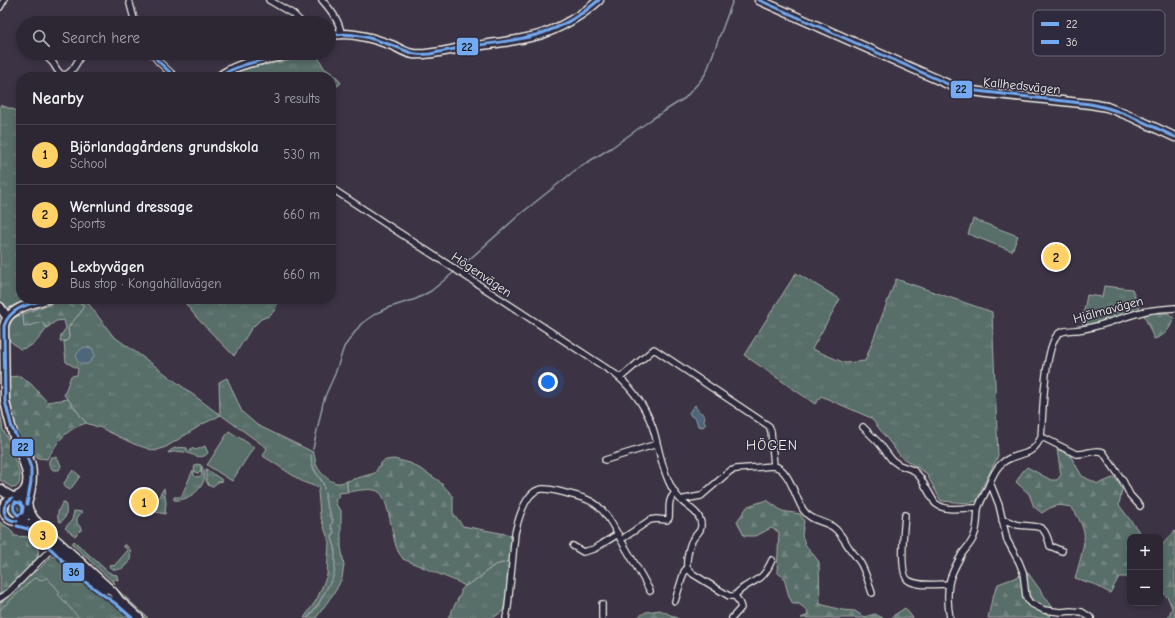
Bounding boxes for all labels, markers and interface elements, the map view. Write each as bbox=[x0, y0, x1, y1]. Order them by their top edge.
legend bbox=[1033, 10, 1165, 56]
search box bbox=[16, 16, 336, 60]
text: 22 bbox=[1066, 18, 1078, 31]
icon: search bbox=[30, 27, 52, 49]
text: Search here bbox=[62, 29, 140, 47]
text: 36 bbox=[1066, 36, 1078, 49]
line badge: 22 bbox=[456, 37, 479, 56]
text: 22 bbox=[462, 41, 473, 54]
street label: Kallhedsvägen bbox=[982, 74, 1061, 97]
line badge: 22 bbox=[950, 80, 973, 99]
text: 22 bbox=[956, 83, 967, 96]
text: Nearby bbox=[32, 89, 83, 108]
text: 3 results bbox=[274, 91, 320, 106]
text: Björlandagårdens grundskola bbox=[70, 138, 259, 156]
text: 1 bbox=[42, 147, 48, 162]
text: 530 m bbox=[283, 147, 320, 162]
text: School bbox=[70, 156, 107, 171]
text: Wernlund dressage bbox=[70, 198, 193, 216]
text: 2 bbox=[42, 207, 48, 222]
text: 660 m bbox=[283, 207, 320, 222]
text: Sports bbox=[70, 216, 105, 231]
pin: 2 bbox=[1043, 242, 1069, 272]
street label: Högenvägen bbox=[449, 249, 515, 300]
text: Lexbyvägen bbox=[70, 258, 145, 276]
text: 3 bbox=[42, 267, 48, 282]
text: 660 m bbox=[283, 267, 320, 282]
text: Bus stop · Kongahällavägen bbox=[70, 276, 221, 291]
street label: Hjälmavägen bbox=[1071, 293, 1145, 326]
your location bbox=[538, 372, 558, 392]
district label: HÖGEN bbox=[746, 437, 798, 454]
line badge: 22 bbox=[11, 438, 34, 457]
text: 22 bbox=[18, 441, 29, 454]
pin: 1 bbox=[131, 487, 157, 517]
pin: 3 bbox=[30, 520, 56, 550]
map controls bbox=[1127, 534, 1163, 606]
button: + bbox=[1127, 534, 1163, 570]
line badge: 36 bbox=[62, 562, 85, 582]
text: 36 bbox=[68, 566, 80, 579]
button: − bbox=[1127, 570, 1163, 606]

